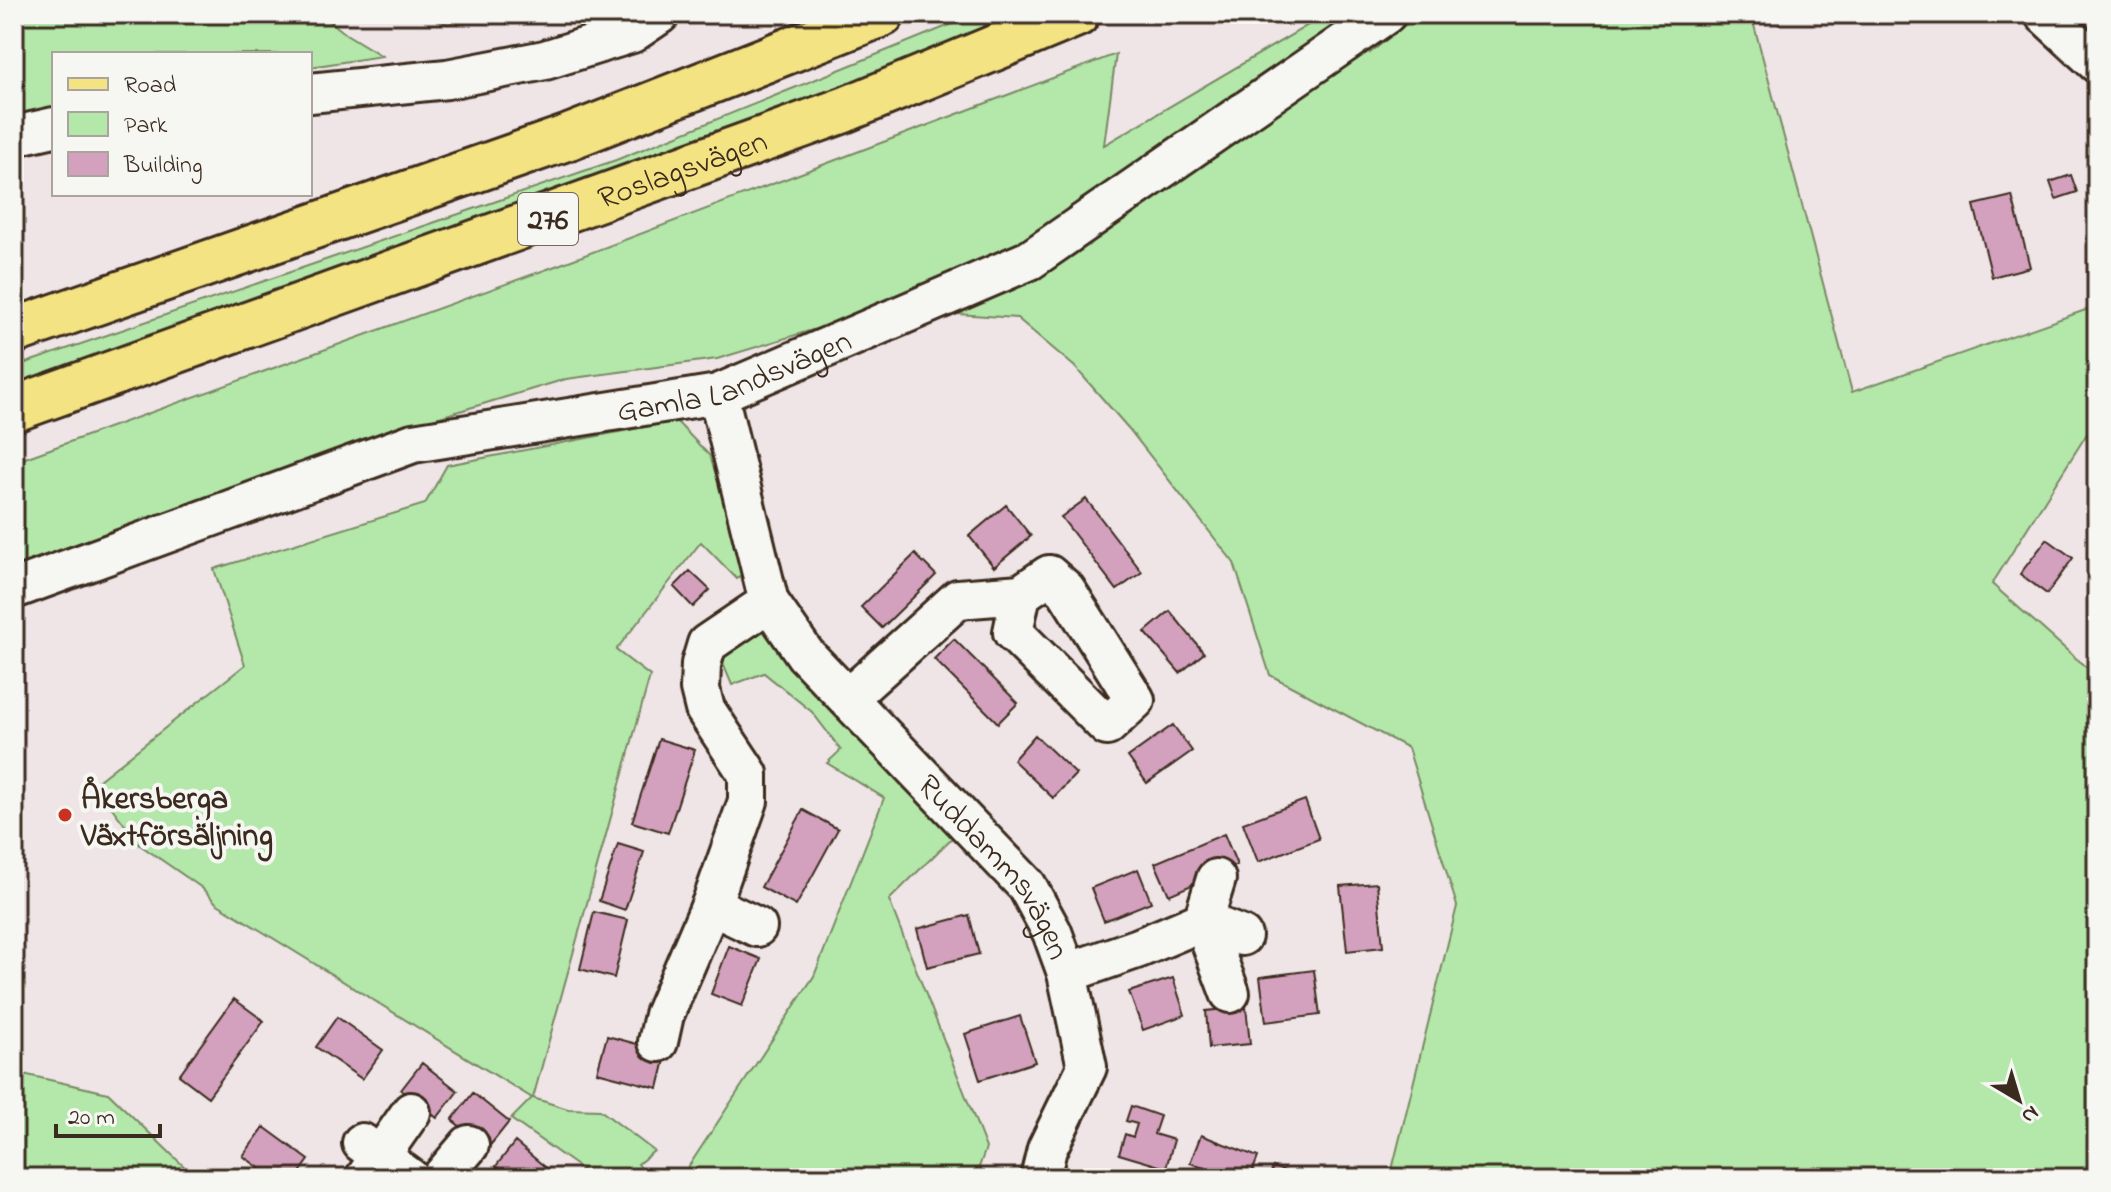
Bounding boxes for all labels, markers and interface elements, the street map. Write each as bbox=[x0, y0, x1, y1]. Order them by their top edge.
legend bbox=[52, 52, 312, 196]
text: Road bbox=[124, 69, 177, 104]
text: Park bbox=[124, 109, 168, 144]
street label: Roslagsvägen bbox=[592, 120, 774, 224]
text: Building bbox=[123, 149, 203, 184]
road number: 276 bbox=[518, 193, 578, 245]
street label: Gamla Landsvägen bbox=[614, 319, 860, 437]
street label: Ruddammsvägen bbox=[905, 765, 1080, 967]
place label: Åkersberga Växtförsäljning bbox=[80, 776, 273, 862]
marker: Åkersberga Växtförsäljning bbox=[56, 806, 74, 824]
north arrow bbox=[1979, 1060, 2059, 1140]
scale bar bbox=[56, 1088, 160, 1138]
text: N bbox=[2014, 1096, 2045, 1131]
text: 20 m bbox=[68, 1101, 115, 1136]

